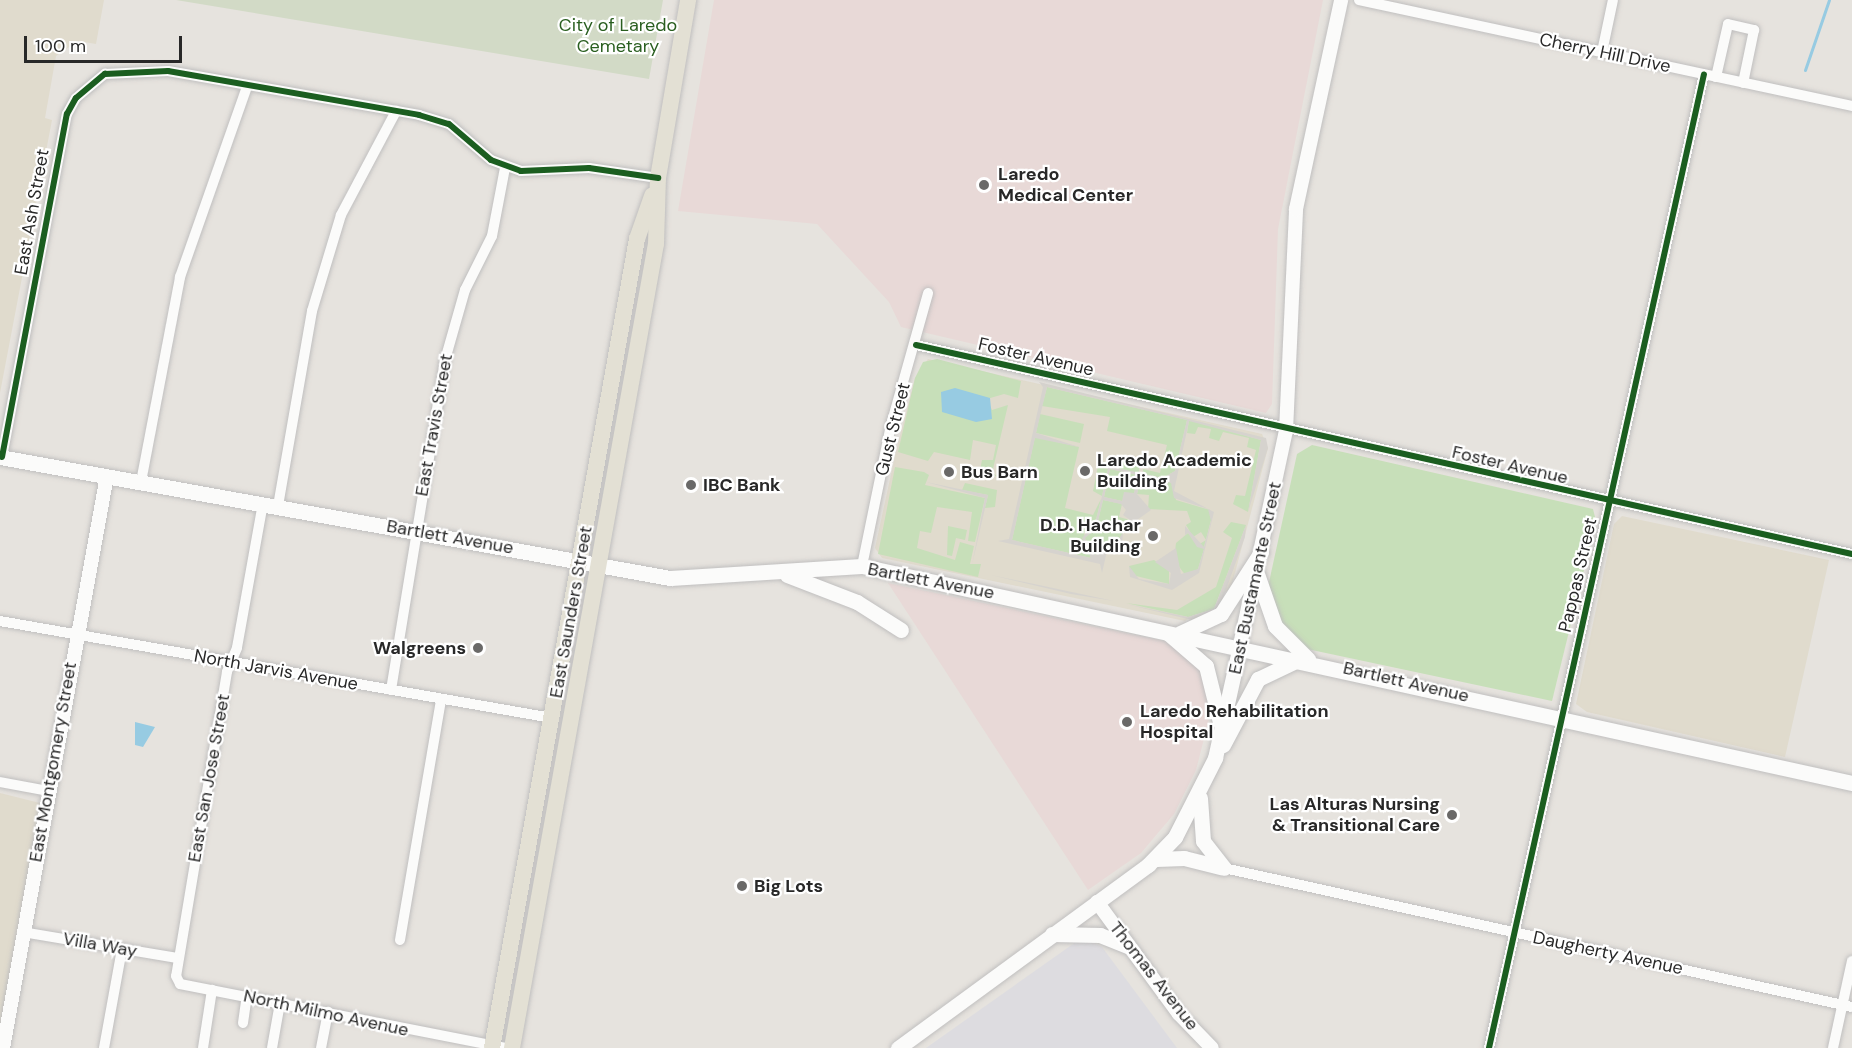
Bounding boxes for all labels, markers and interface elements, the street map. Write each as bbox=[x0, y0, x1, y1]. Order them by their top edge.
park label: City of Laredo Cemetary bbox=[559, 15, 677, 57]
scale bar bbox=[27, 24, 184, 62]
street label: Cherry Hill Drive bbox=[1537, 29, 1673, 77]
text: 100 m bbox=[35, 34, 86, 58]
street label: East Ash Street bbox=[10, 147, 54, 277]
place label: Laredo Medical Center bbox=[998, 164, 1133, 207]
marker: Laredo Medical Center bbox=[975, 176, 993, 194]
street label: Foster Avenue bbox=[976, 333, 1096, 381]
street label: East Travis Street bbox=[411, 352, 457, 498]
street label: Gust Street bbox=[871, 380, 915, 478]
street label: Foster Avenue bbox=[1450, 441, 1570, 489]
place label: Laredo Academic Building bbox=[1097, 450, 1252, 492]
place label: Bus Barn bbox=[961, 461, 1038, 483]
marker: Laredo Academic Building bbox=[1078, 464, 1092, 478]
marker: Bus Barn bbox=[942, 465, 956, 479]
place label: IBC Bank bbox=[703, 474, 780, 496]
marker: IBC Bank bbox=[684, 478, 698, 492]
street label: East Bustamante Street bbox=[1224, 480, 1286, 676]
street label: Bartlett Avenue bbox=[385, 515, 515, 559]
place label: D.D. Hachar Building bbox=[1040, 515, 1141, 558]
street label: Pappas Street bbox=[1554, 516, 1602, 634]
street label: East Saunders Street bbox=[545, 524, 597, 700]
marker: D.D. Hachar Building bbox=[1146, 529, 1160, 543]
street label: Bartlett Avenue bbox=[866, 558, 996, 604]
place label: Walgreens bbox=[373, 637, 466, 659]
marker: Walgreens bbox=[471, 641, 485, 655]
street label: North Jarvis Avenue bbox=[192, 645, 360, 695]
street label: Bartlett Avenue bbox=[1341, 657, 1471, 707]
street label: East Montgomery Street bbox=[25, 660, 81, 864]
street label: East San Jose Street bbox=[184, 692, 234, 864]
place label: Laredo Rehabilitation Hospital bbox=[1140, 701, 1328, 744]
marker: Laredo Rehabilitation Hospital bbox=[1118, 713, 1136, 731]
place label: Las Alturas Nursing & Transitional Care bbox=[1270, 794, 1440, 836]
marker: Las Alturas Nursing & Transitional Care bbox=[1445, 808, 1459, 822]
place label: Big Lots bbox=[754, 875, 823, 897]
marker: Big Lots bbox=[735, 879, 749, 893]
street label: Thomas Avenue bbox=[1105, 917, 1203, 1035]
street label: Daugherty Avenue bbox=[1531, 927, 1685, 979]
street label: Villa Way bbox=[61, 928, 139, 962]
street label: North Milmo Avenue bbox=[242, 985, 410, 1041]

